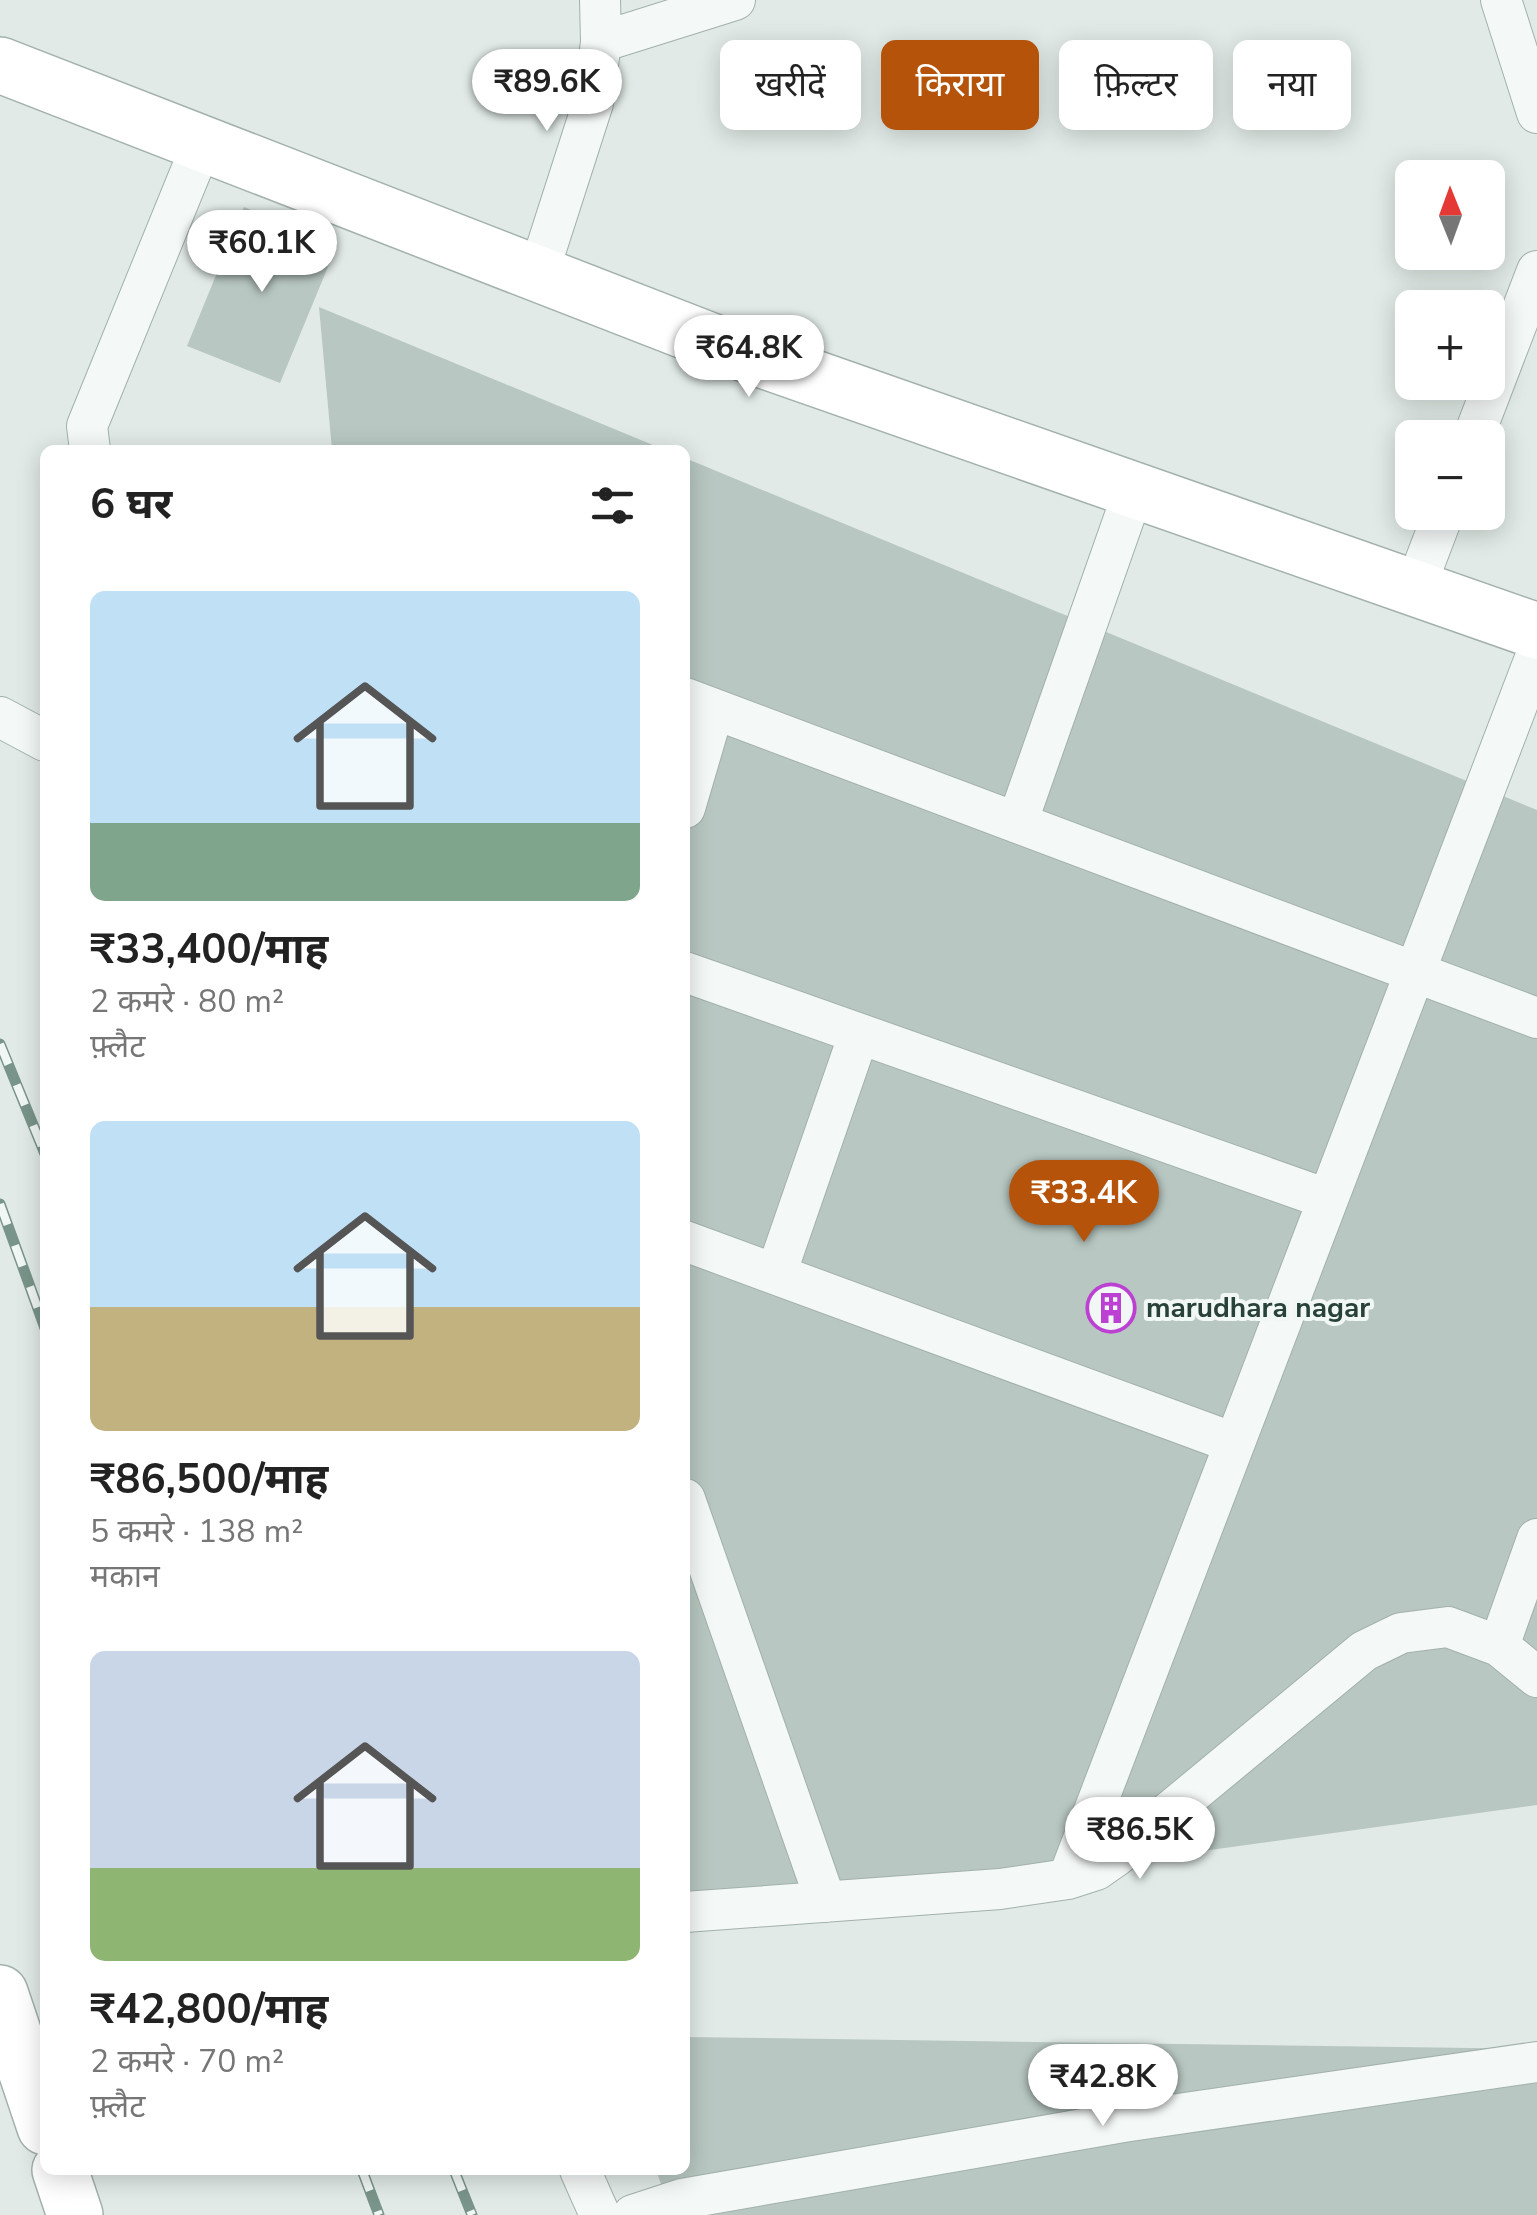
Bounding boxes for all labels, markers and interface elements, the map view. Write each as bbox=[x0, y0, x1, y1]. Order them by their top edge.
chip: खरीदें bbox=[720, 40, 861, 130]
chip: किराया bbox=[881, 40, 1039, 130]
chip: फ़िल्टर bbox=[1059, 40, 1213, 130]
chip: नया bbox=[1233, 40, 1351, 130]
pin: ₹89.6K bbox=[466, 49, 628, 134]
text: ₹89.6K bbox=[494, 60, 600, 103]
north arrow bbox=[1395, 160, 1505, 270]
map controls bbox=[1395, 160, 1505, 530]
pin: ₹60.1K bbox=[181, 210, 343, 295]
text: ₹60.1K bbox=[209, 221, 315, 264]
button: + bbox=[1395, 290, 1505, 400]
pin: ₹64.8K bbox=[668, 315, 830, 400]
text: ₹64.8K bbox=[696, 326, 802, 369]
button: − bbox=[1395, 420, 1505, 530]
text: 6 घर bbox=[90, 476, 172, 533]
icon: filters bbox=[585, 478, 640, 533]
icon: home bbox=[275, 656, 455, 836]
text: ₹33,400/माह bbox=[90, 921, 328, 978]
text: 2 कमरे · 80 m² bbox=[90, 980, 284, 1023]
text: फ़्लैट bbox=[90, 1025, 145, 1068]
pin: ₹33.4K bbox=[1003, 1160, 1165, 1245]
text: ₹33.4K bbox=[1031, 1171, 1137, 1214]
icon: home bbox=[275, 1186, 455, 1366]
building icon: marudhara nagar bbox=[1085, 1282, 1137, 1334]
place label: marudhara nagar bbox=[1146, 1289, 1370, 1327]
text: ₹86,500/माह bbox=[90, 1451, 328, 1508]
text: 5 कमरे · 138 m² bbox=[90, 1510, 303, 1553]
text: मकान bbox=[90, 1555, 160, 1598]
icon: home bbox=[275, 1716, 455, 1896]
pin: ₹86.5K bbox=[1059, 1797, 1221, 1882]
text: ₹86.5K bbox=[1087, 1808, 1193, 1851]
text: ₹42,800/माह bbox=[90, 1981, 328, 2038]
text: 2 कमरे · 70 m² bbox=[90, 2040, 284, 2083]
pin: ₹42.8K bbox=[1022, 2044, 1184, 2129]
text: ₹42.8K bbox=[1050, 2055, 1156, 2098]
text: फ़्लैट bbox=[90, 2085, 145, 2128]

